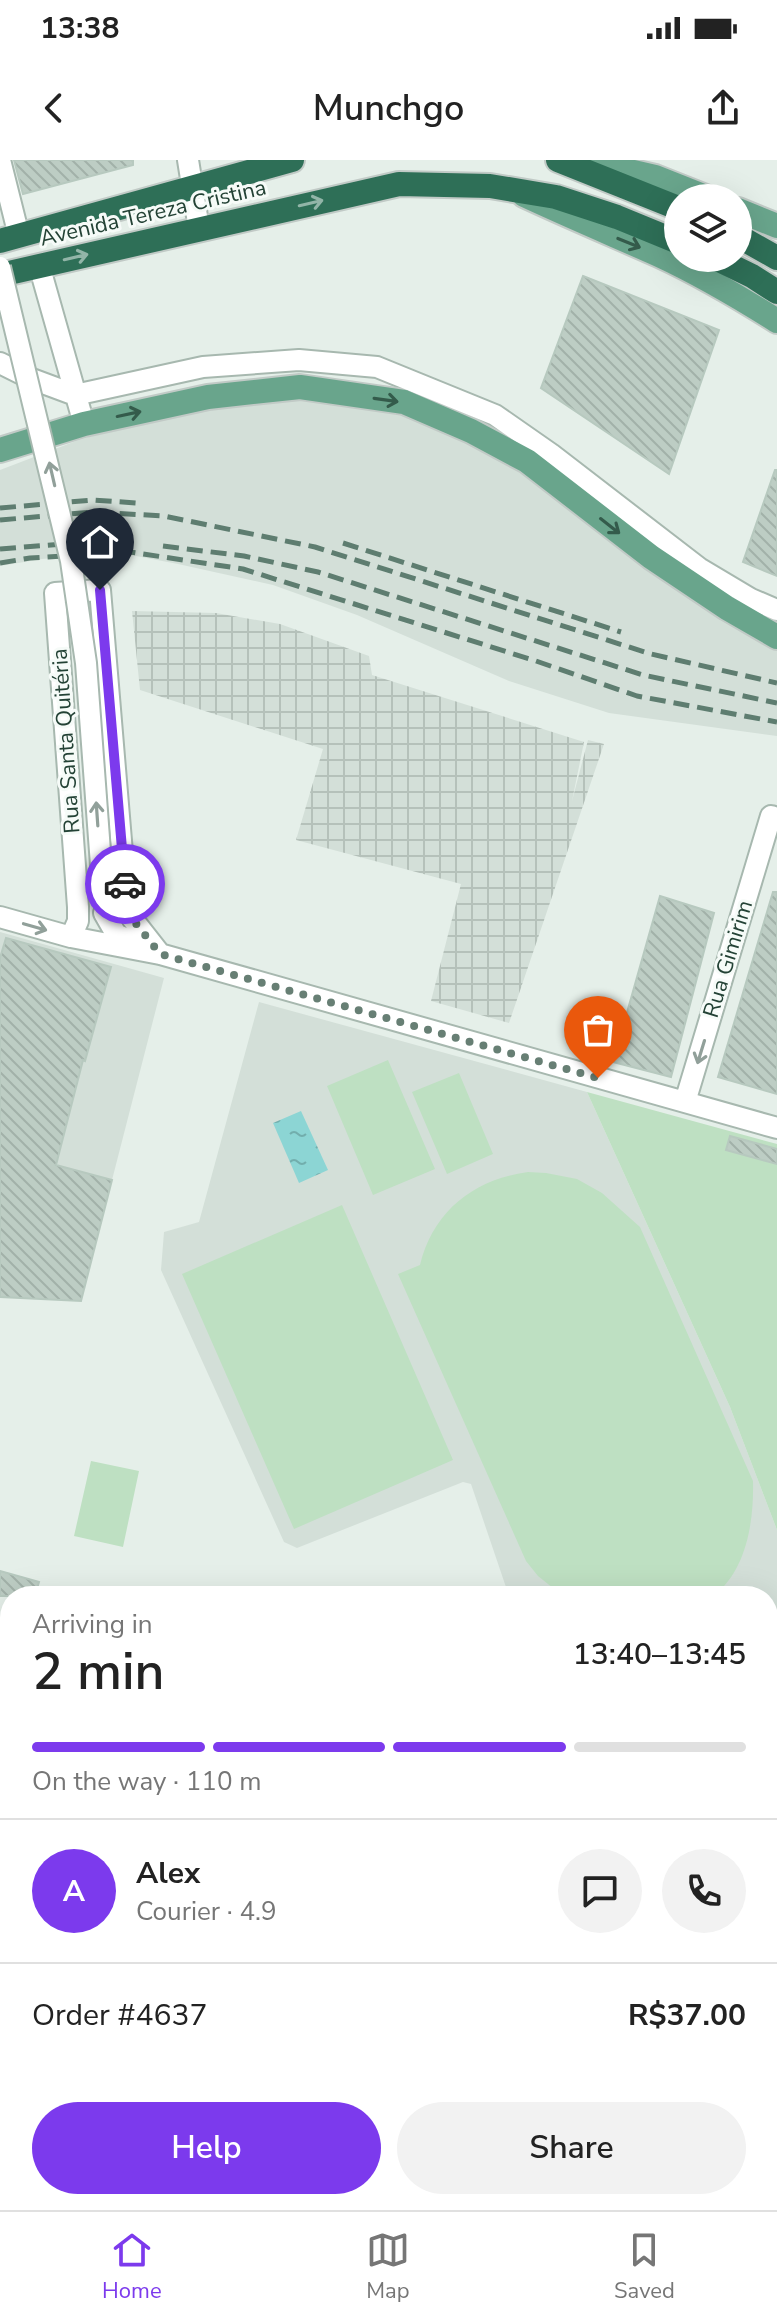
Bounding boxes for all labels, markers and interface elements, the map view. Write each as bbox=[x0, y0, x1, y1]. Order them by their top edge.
text: 13:38 bbox=[40, 8, 119, 49]
text: Munchgo bbox=[313, 84, 464, 133]
icon: back bbox=[32, 86, 76, 130]
icon: share bbox=[701, 86, 745, 130]
street label: Avenida Tereza Cristina bbox=[37, 172, 269, 254]
map controls bbox=[664, 184, 752, 272]
button: layers bbox=[664, 184, 752, 272]
one-way arrow bbox=[298, 195, 323, 210]
one-way arrow bbox=[616, 237, 641, 252]
one-way arrow bbox=[63, 249, 88, 264]
one-way arrow bbox=[373, 393, 398, 408]
one-way arrow bbox=[116, 406, 141, 421]
one-way arrow bbox=[43, 461, 58, 487]
pin bbox=[66, 508, 134, 590]
one-way arrow bbox=[599, 517, 620, 534]
icon: home bbox=[78, 520, 122, 564]
street label: Rua Santa Quitéria bbox=[45, 648, 87, 834]
one-way arrow bbox=[90, 801, 105, 828]
courier bbox=[85, 844, 165, 924]
icon: car bbox=[103, 862, 147, 906]
street label: Rua Gimirim bbox=[696, 897, 760, 1021]
one-way arrow bbox=[22, 920, 48, 935]
pin bbox=[564, 996, 632, 1078]
icon: bag bbox=[576, 1008, 620, 1052]
one-way arrow bbox=[692, 1038, 707, 1064]
text: Arriving in bbox=[32, 1607, 153, 1642]
text: 13:40–13:45 bbox=[573, 1634, 746, 1675]
text: 2 min bbox=[32, 1636, 165, 1707]
text: On the way · 110 m bbox=[32, 1764, 261, 1799]
button: chat bbox=[558, 1849, 642, 1933]
button: phone bbox=[662, 1849, 746, 1933]
text: Alex bbox=[136, 1853, 200, 1894]
text: A bbox=[63, 1871, 85, 1912]
text: Courier · 4.9 bbox=[136, 1894, 277, 1929]
text: Order #4637 bbox=[32, 1995, 207, 2036]
text: R$37.00 bbox=[628, 1995, 746, 2036]
button: Help bbox=[32, 2102, 381, 2194]
button: Share bbox=[397, 2102, 746, 2194]
tab: Home bbox=[102, 2228, 162, 2306]
tab: Map bbox=[366, 2228, 410, 2306]
tab: Saved bbox=[614, 2228, 675, 2306]

